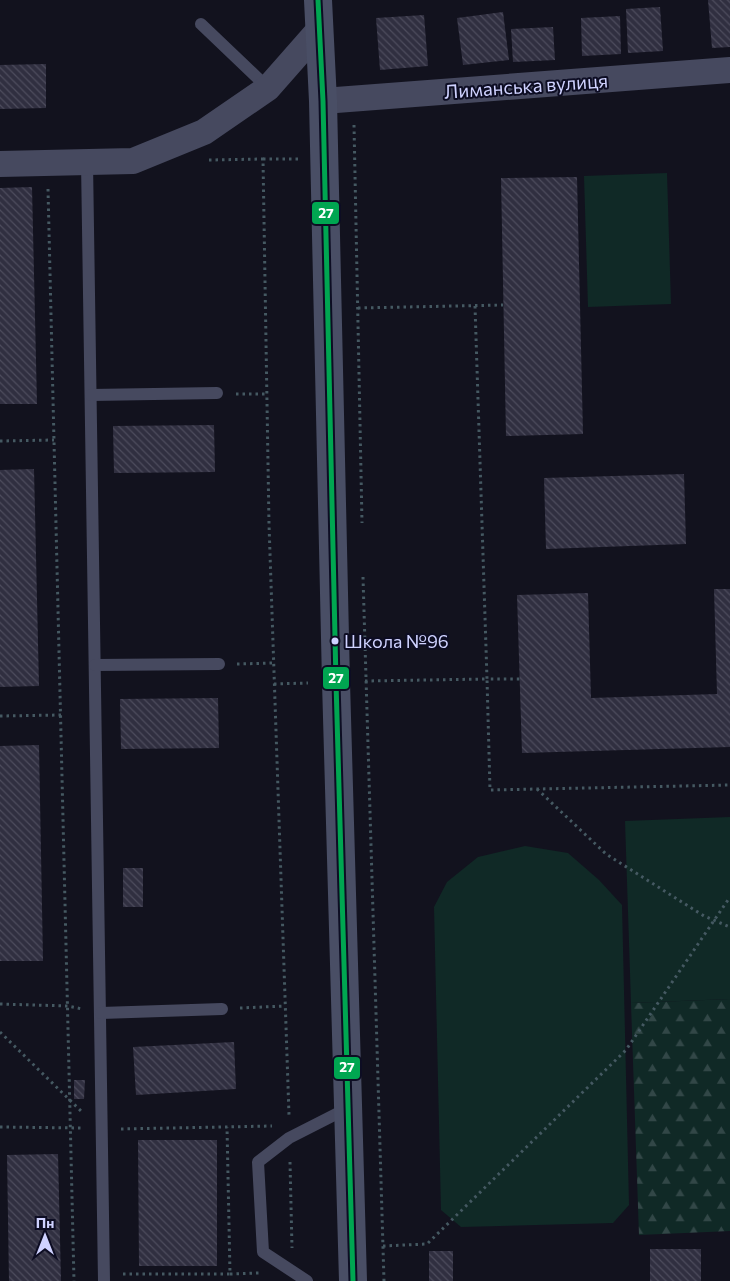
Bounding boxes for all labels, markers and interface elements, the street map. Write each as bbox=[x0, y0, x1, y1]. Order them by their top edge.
street label: Лиманська вулиця bbox=[443, 68, 609, 103]
line badge: 27 bbox=[311, 201, 340, 225]
text: 27 bbox=[318, 204, 334, 221]
place label: Школа №96 bbox=[344, 630, 449, 652]
marker: Школа №96 bbox=[330, 636, 340, 646]
line badge: 27 bbox=[322, 666, 350, 690]
text: 27 bbox=[328, 669, 344, 686]
line badge: 27 bbox=[333, 1056, 361, 1080]
text: 27 bbox=[339, 1058, 355, 1075]
north arrow bbox=[20, 1211, 70, 1261]
text: Пн bbox=[36, 1214, 54, 1231]

